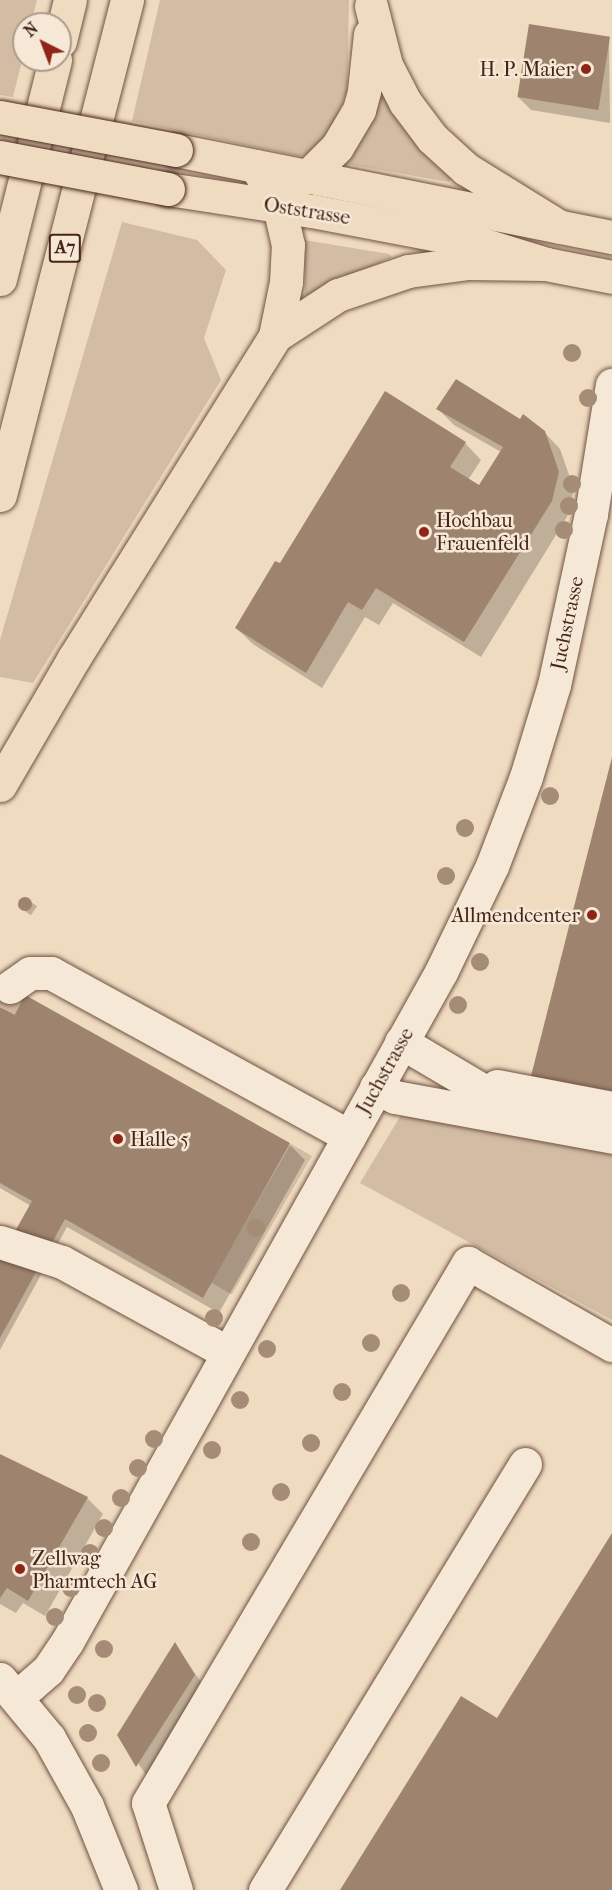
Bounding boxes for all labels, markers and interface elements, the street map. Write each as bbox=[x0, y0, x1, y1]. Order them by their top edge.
north arrow bbox=[12, 12, 72, 72]
text: N bbox=[20, 19, 42, 41]
place label: H. P. Maier bbox=[479, 57, 574, 81]
marker: H. P. Maier bbox=[579, 62, 593, 76]
street label: Oststrasse bbox=[262, 192, 352, 230]
road number: A7 bbox=[48, 233, 82, 263]
place label: Hochbau Frauenfeld bbox=[436, 508, 530, 555]
marker: Hochbau Frauenfeld bbox=[417, 525, 431, 539]
street label: Juchstrasse bbox=[545, 574, 589, 672]
place label: Allmendcenter bbox=[451, 903, 580, 927]
marker: Allmendcenter bbox=[585, 908, 599, 922]
street label: Juchstrasse bbox=[351, 1023, 419, 1119]
place label: Halle 5 bbox=[130, 1127, 189, 1151]
marker: Halle 5 bbox=[111, 1132, 125, 1146]
place label: Zellwag Pharmtech AG bbox=[32, 1546, 157, 1593]
marker: Zellwag Pharmtech AG bbox=[13, 1562, 27, 1576]

